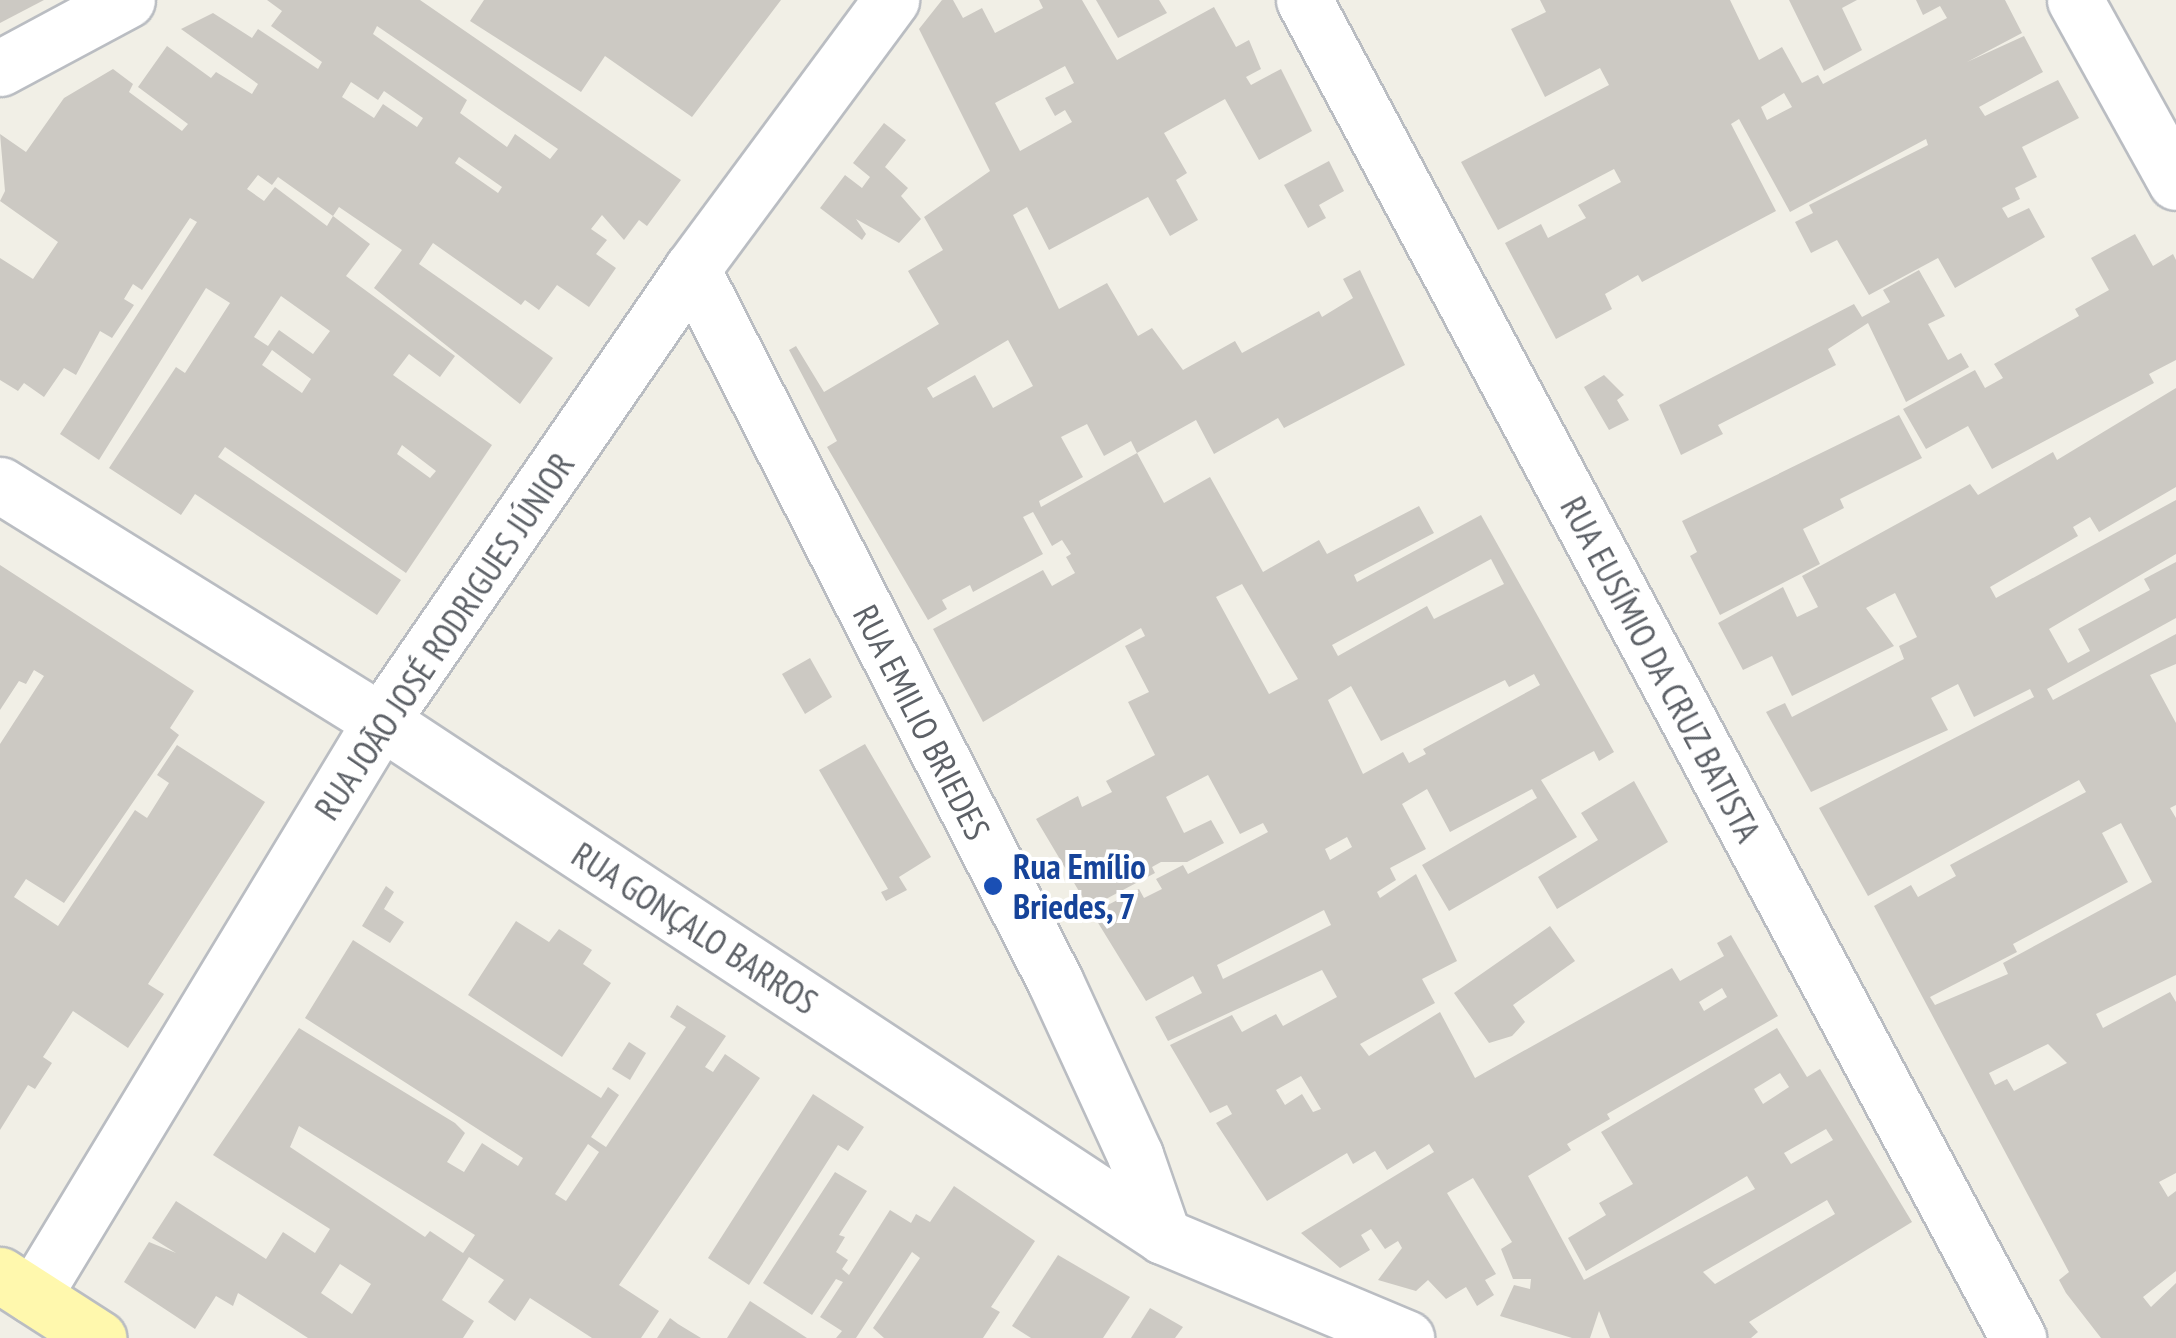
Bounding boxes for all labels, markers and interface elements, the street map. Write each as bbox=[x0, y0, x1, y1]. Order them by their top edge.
street label: RUA JOÃO JOSÉ RODRIGUES JÚNIOR bbox=[305, 444, 583, 828]
street label: RUA EUSÍMIO DA CRUZ BATISTA bbox=[1551, 488, 1771, 850]
street label: RUA EMILIO BRIEDES bbox=[845, 597, 999, 847]
street label: RUA GONÇALO BARROS bbox=[564, 833, 826, 1023]
place label: Rua Emílio Briedes, 7 bbox=[1013, 845, 1146, 927]
marker: Rua Emílio Briedes, 7 bbox=[982, 875, 1004, 897]

